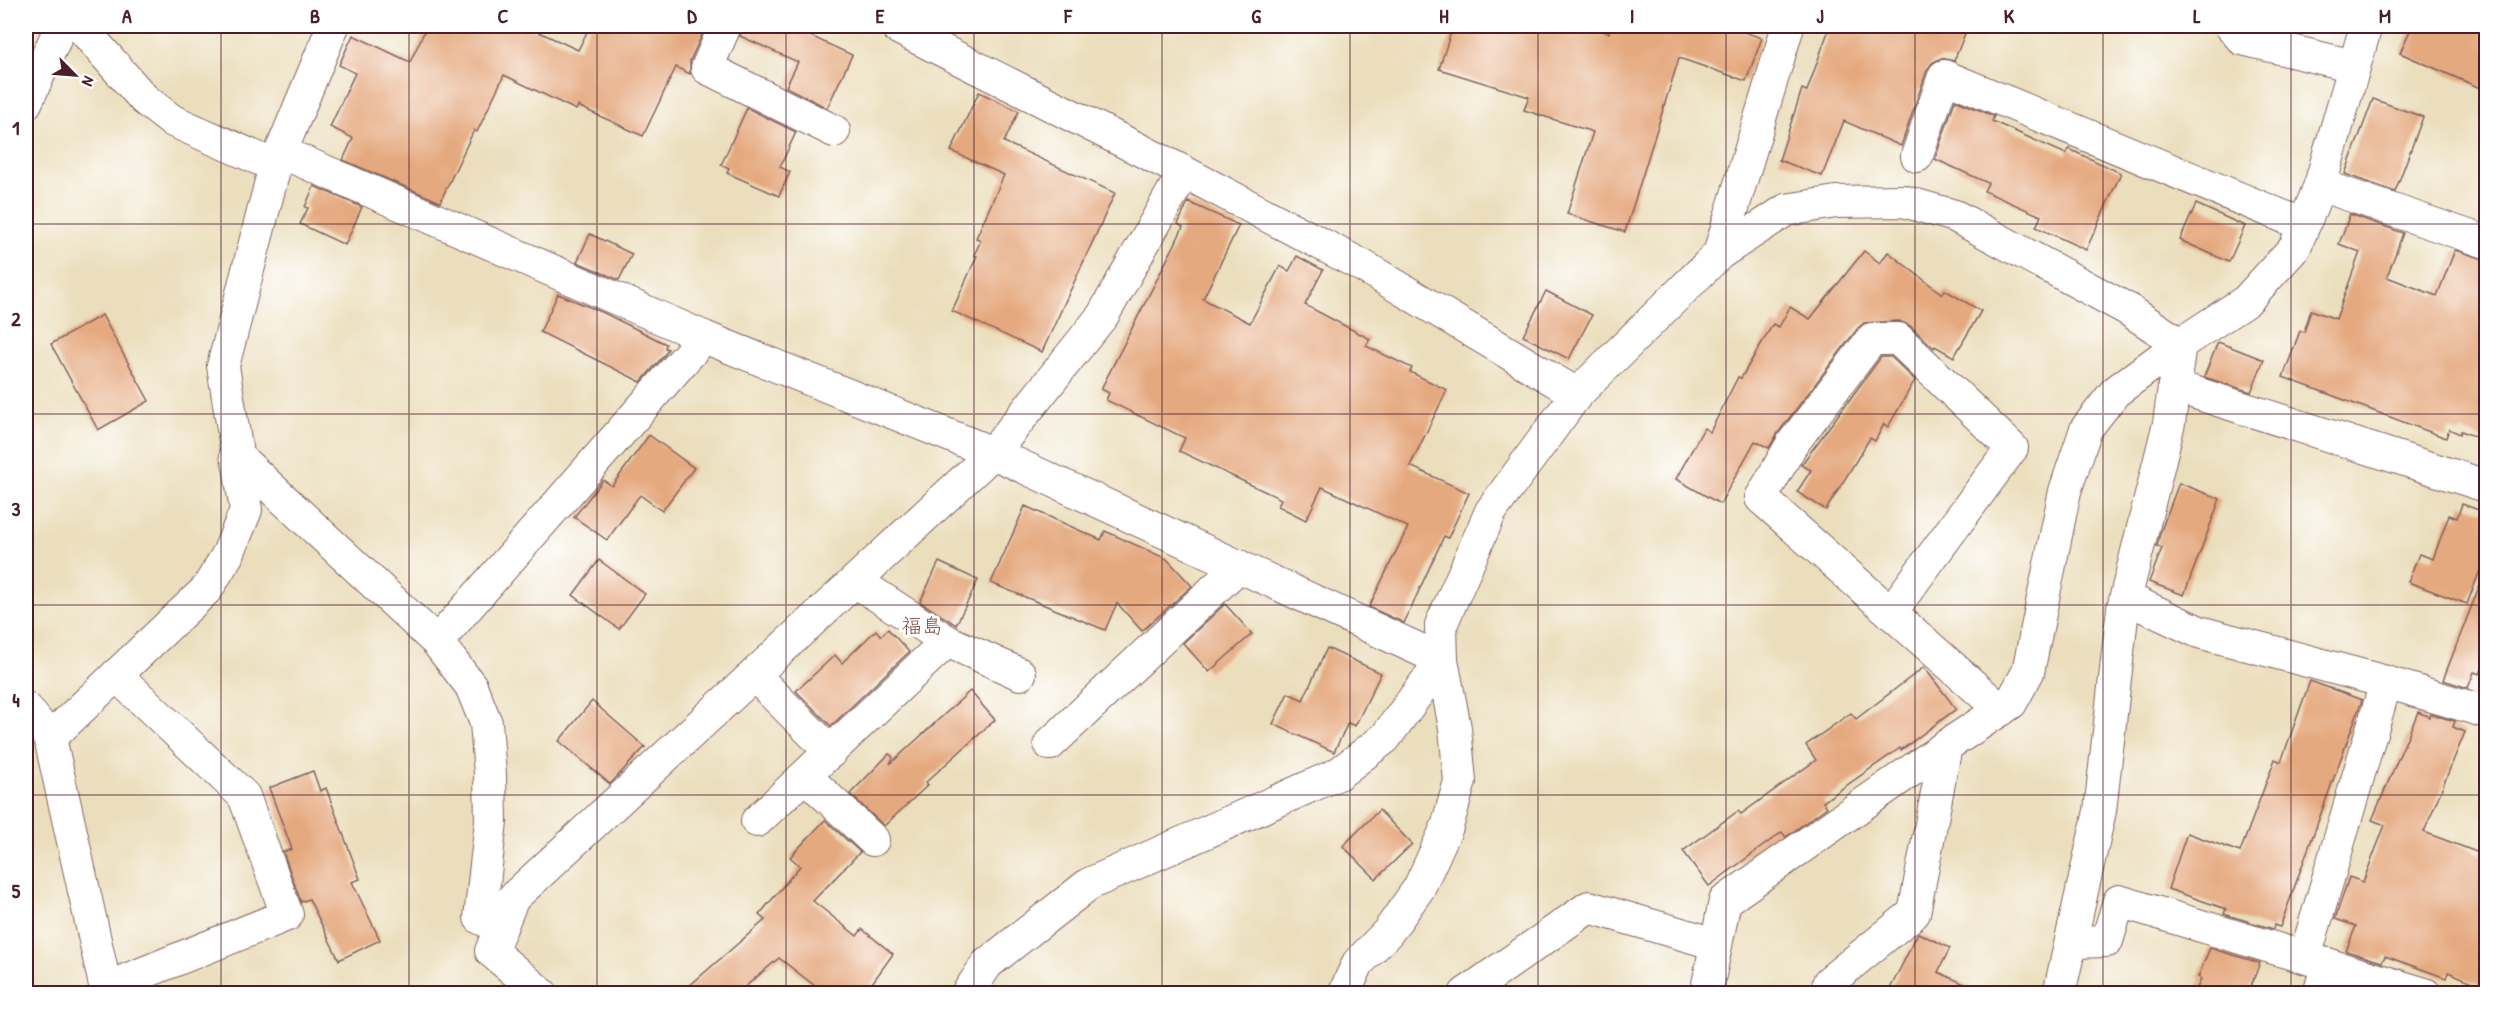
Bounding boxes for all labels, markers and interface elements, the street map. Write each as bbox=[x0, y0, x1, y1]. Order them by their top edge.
text: A bbox=[122, 2, 132, 29]
text: B bbox=[310, 2, 320, 29]
text: C bbox=[498, 2, 509, 29]
text: D bbox=[687, 2, 697, 29]
text: E bbox=[876, 2, 885, 29]
text: F bbox=[1063, 2, 1073, 29]
text: G bbox=[1251, 2, 1261, 29]
text: H bbox=[1439, 2, 1449, 29]
text: I bbox=[1630, 2, 1634, 29]
text: J bbox=[1816, 2, 1824, 29]
text: K bbox=[2004, 2, 2015, 29]
text: L bbox=[2193, 2, 2201, 29]
text: M bbox=[2379, 2, 2391, 29]
north arrow bbox=[45, 45, 105, 105]
text: N bbox=[77, 73, 100, 90]
text: 1 bbox=[12, 114, 20, 141]
text: 2 bbox=[11, 305, 21, 332]
text: 3 bbox=[12, 495, 21, 522]
district label: 福島 bbox=[901, 611, 943, 640]
text: 4 bbox=[12, 686, 20, 713]
text: 5 bbox=[12, 877, 21, 904]

